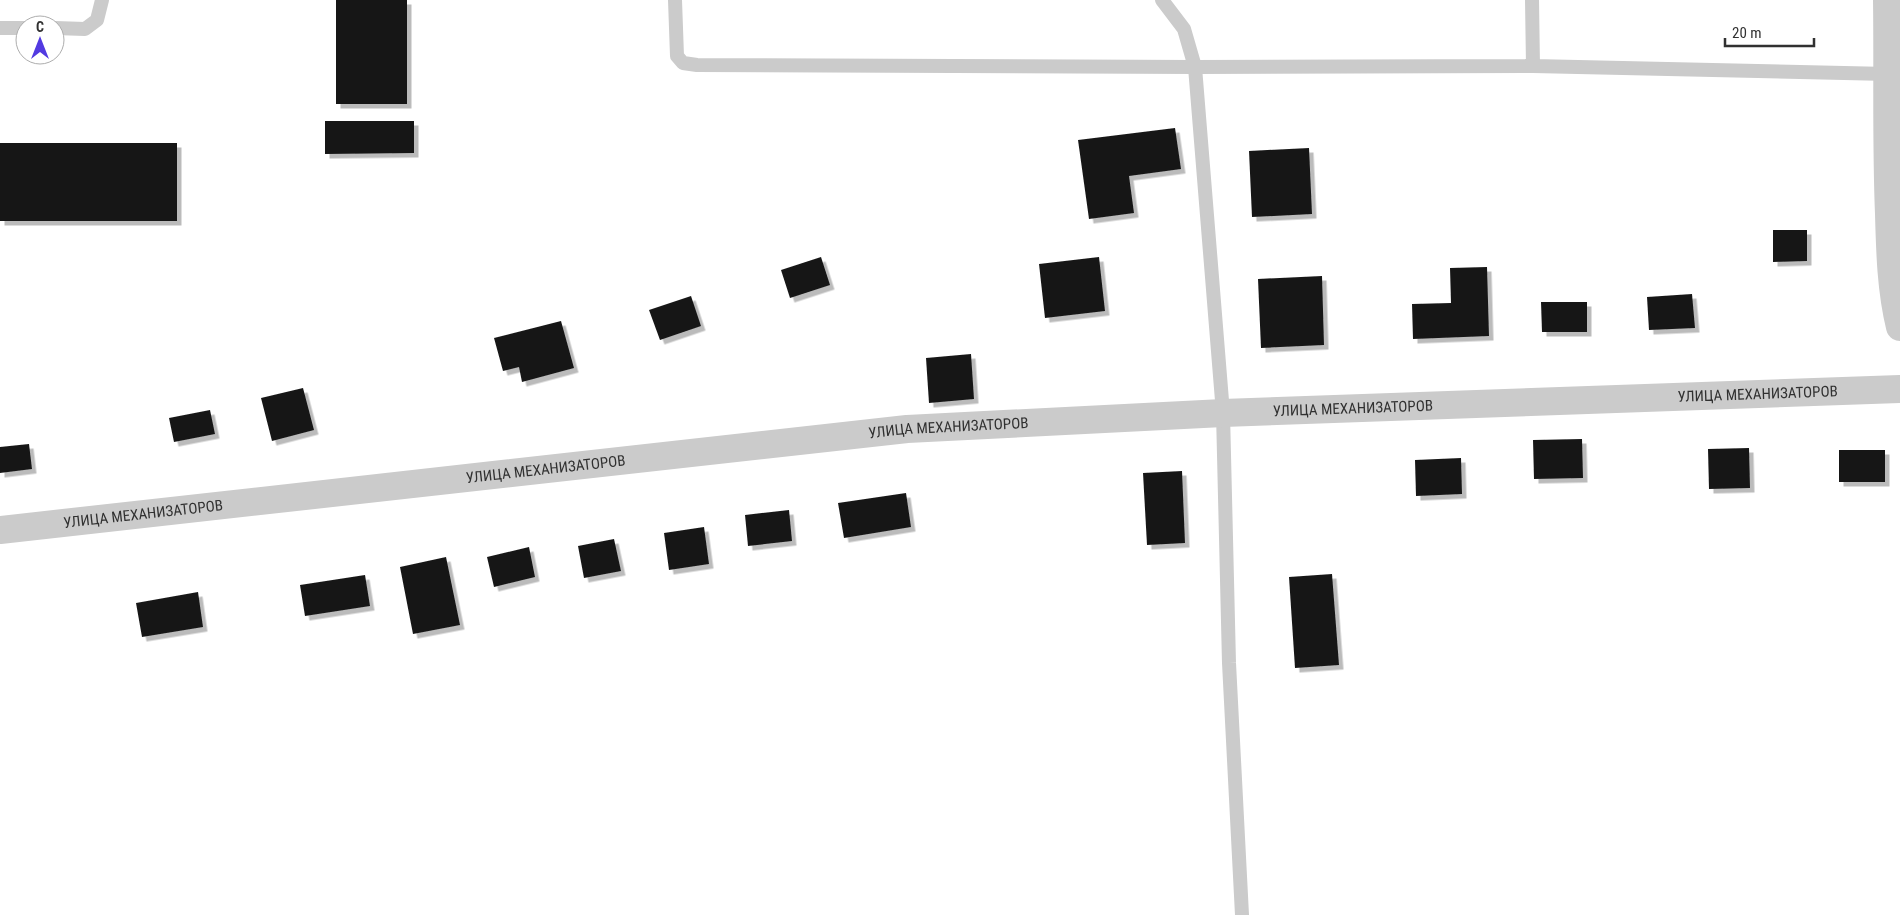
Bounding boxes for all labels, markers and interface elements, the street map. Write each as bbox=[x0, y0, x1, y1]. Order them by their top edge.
north arrow bbox=[15, 15, 65, 65]
scale bar bbox=[1725, 15, 1814, 47]
text: С bbox=[36, 19, 44, 35]
text: 20 m bbox=[1732, 24, 1762, 42]
street label: УЛИЦА МЕХАНИЗАТОРОВ bbox=[1677, 382, 1838, 406]
street label: УЛИЦА МЕХАНИЗАТОРОВ bbox=[1273, 397, 1433, 420]
street label: УЛИЦА МЕХАНИЗАТОРОВ bbox=[868, 414, 1029, 442]
street label: УЛИЦА МЕХАНИЗАТОРОВ bbox=[465, 451, 626, 487]
street label: УЛИЦА МЕХАНИЗАТОРОВ bbox=[62, 496, 224, 532]

